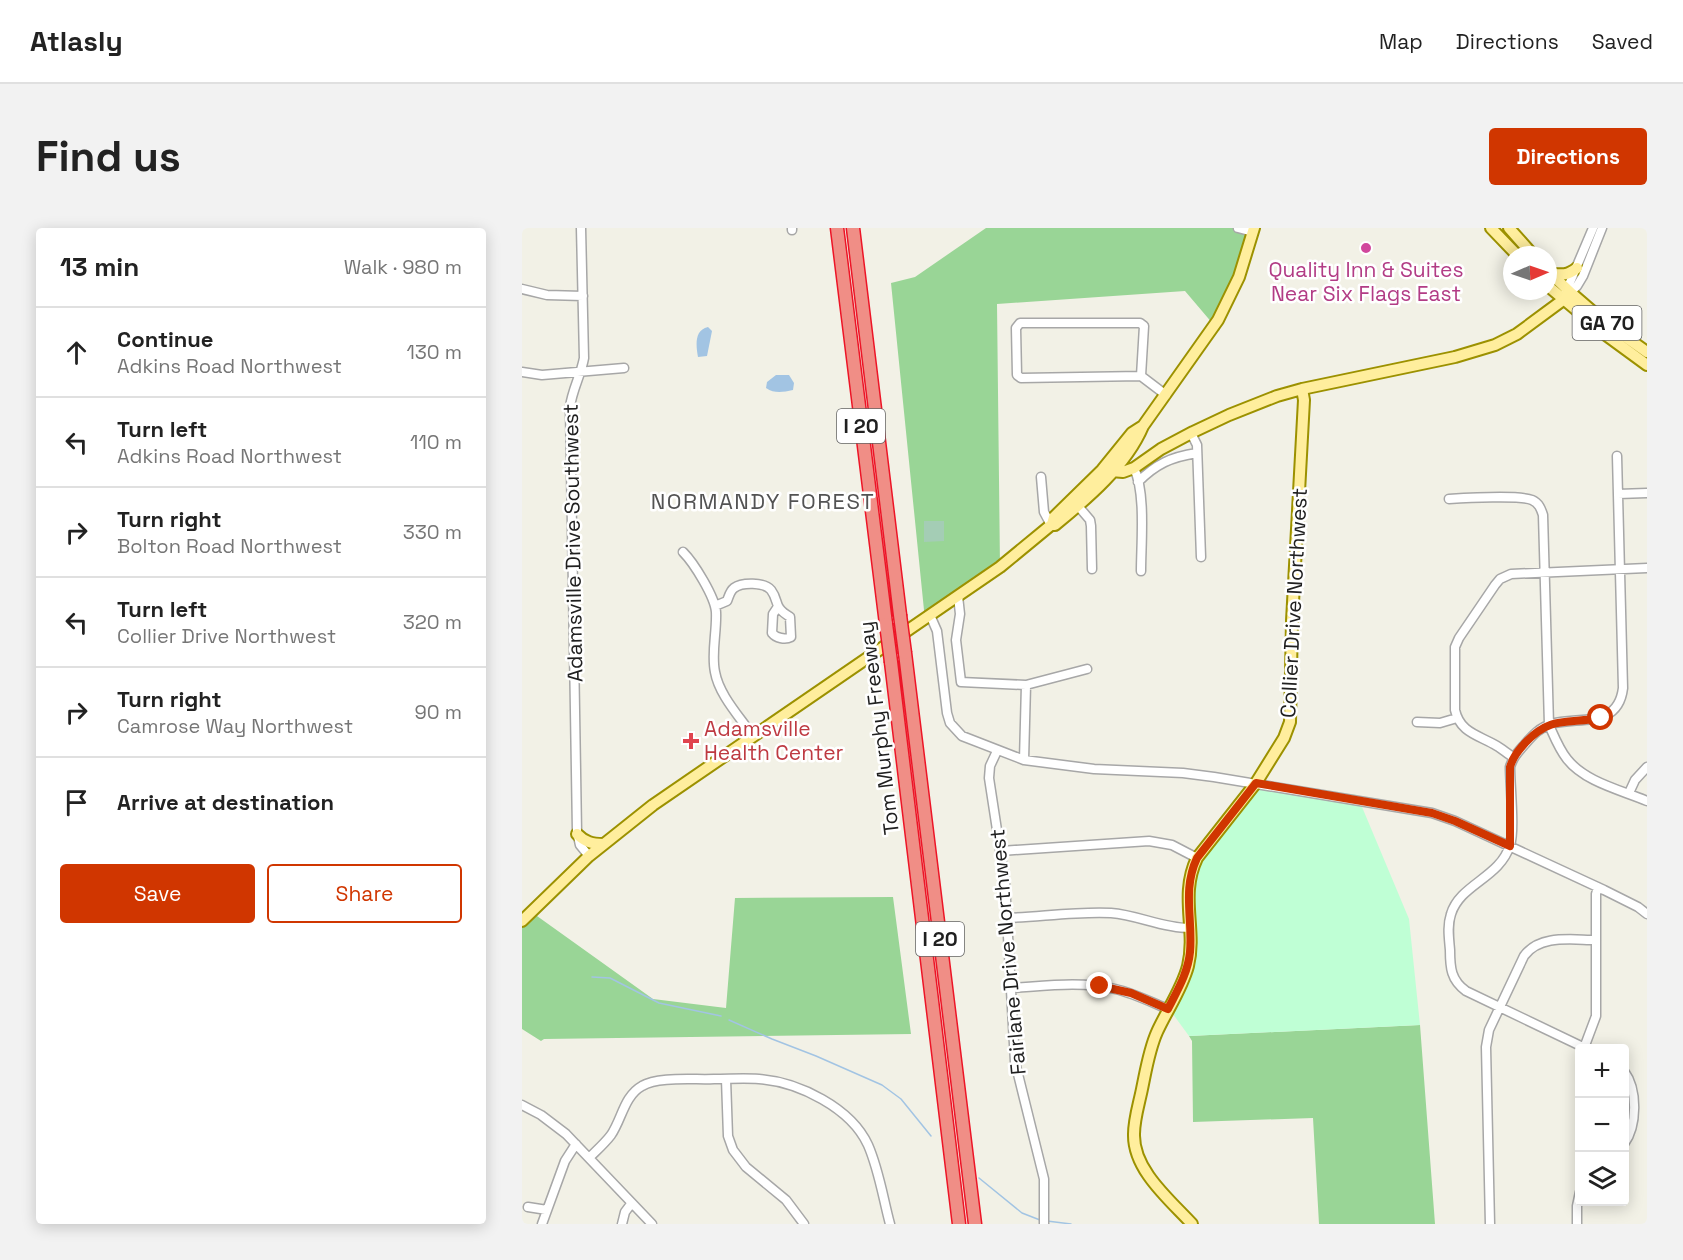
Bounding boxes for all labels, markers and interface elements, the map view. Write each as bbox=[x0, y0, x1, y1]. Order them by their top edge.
text: Atlasly bbox=[30, 23, 123, 59]
text: Map bbox=[1379, 28, 1423, 55]
text: Directions bbox=[1456, 28, 1559, 55]
text: Saved bbox=[1592, 28, 1653, 55]
button: Directions bbox=[1489, 128, 1647, 185]
text: Find us bbox=[36, 130, 181, 183]
marker: Quality Inn & Suites Near Six Flags East bbox=[1359, 241, 1373, 255]
north arrow bbox=[1503, 246, 1557, 300]
text: 13 min bbox=[60, 250, 139, 284]
text: Walk · 980 m bbox=[344, 254, 462, 280]
place label: Quality Inn & Suites Near Six Flags East bbox=[1268, 256, 1464, 307]
road number: GA 70 bbox=[1572, 306, 1642, 340]
text: Continue bbox=[117, 325, 213, 353]
icon: ahead bbox=[60, 336, 93, 369]
text: 130 m bbox=[406, 339, 462, 365]
text: Adkins Road Northwest bbox=[117, 353, 342, 379]
street label: Adamsville Drive Southwest bbox=[557, 404, 588, 682]
road number: I 20 bbox=[837, 409, 885, 443]
text: Turn left bbox=[117, 415, 207, 443]
icon: left bbox=[60, 426, 93, 459]
text: 110 m bbox=[410, 429, 462, 455]
text: Adkins Road Northwest bbox=[117, 443, 342, 469]
district label: NORMANDY FOREST bbox=[651, 487, 875, 515]
street label: Collier Drive Northwest bbox=[1274, 487, 1313, 719]
text: Turn right bbox=[117, 505, 222, 533]
icon: right bbox=[60, 516, 93, 549]
text: 330 m bbox=[403, 519, 462, 545]
text: Bolton Road Northwest bbox=[117, 533, 342, 559]
text: Turn left bbox=[117, 595, 207, 623]
icon: left bbox=[60, 606, 93, 639]
text: 320 m bbox=[403, 609, 462, 635]
street label: Tom Murphy Freeway bbox=[852, 620, 905, 836]
text: Collier Drive Northwest bbox=[117, 623, 336, 649]
text: Turn right bbox=[117, 685, 222, 713]
icon: right bbox=[60, 696, 93, 729]
text: 90 m bbox=[415, 699, 462, 725]
route start bbox=[1587, 704, 1613, 730]
text: Camrose Way Northwest bbox=[117, 713, 353, 739]
place label: Adamsville Health Center bbox=[704, 715, 844, 766]
marker: Adamsville Health Center bbox=[682, 732, 700, 750]
icon: arrive bbox=[60, 786, 93, 819]
text: Arrive at destination bbox=[117, 788, 334, 816]
street label: Fairlane Drive Northwest bbox=[983, 828, 1032, 1076]
button: Save bbox=[60, 864, 255, 923]
button: Share bbox=[267, 864, 462, 923]
road number: I 20 bbox=[916, 922, 964, 956]
route end bbox=[1086, 972, 1112, 998]
map controls bbox=[1575, 1044, 1629, 1206]
button: + bbox=[1575, 1044, 1629, 1098]
button: − bbox=[1575, 1098, 1629, 1152]
button: layers bbox=[1575, 1152, 1629, 1206]

